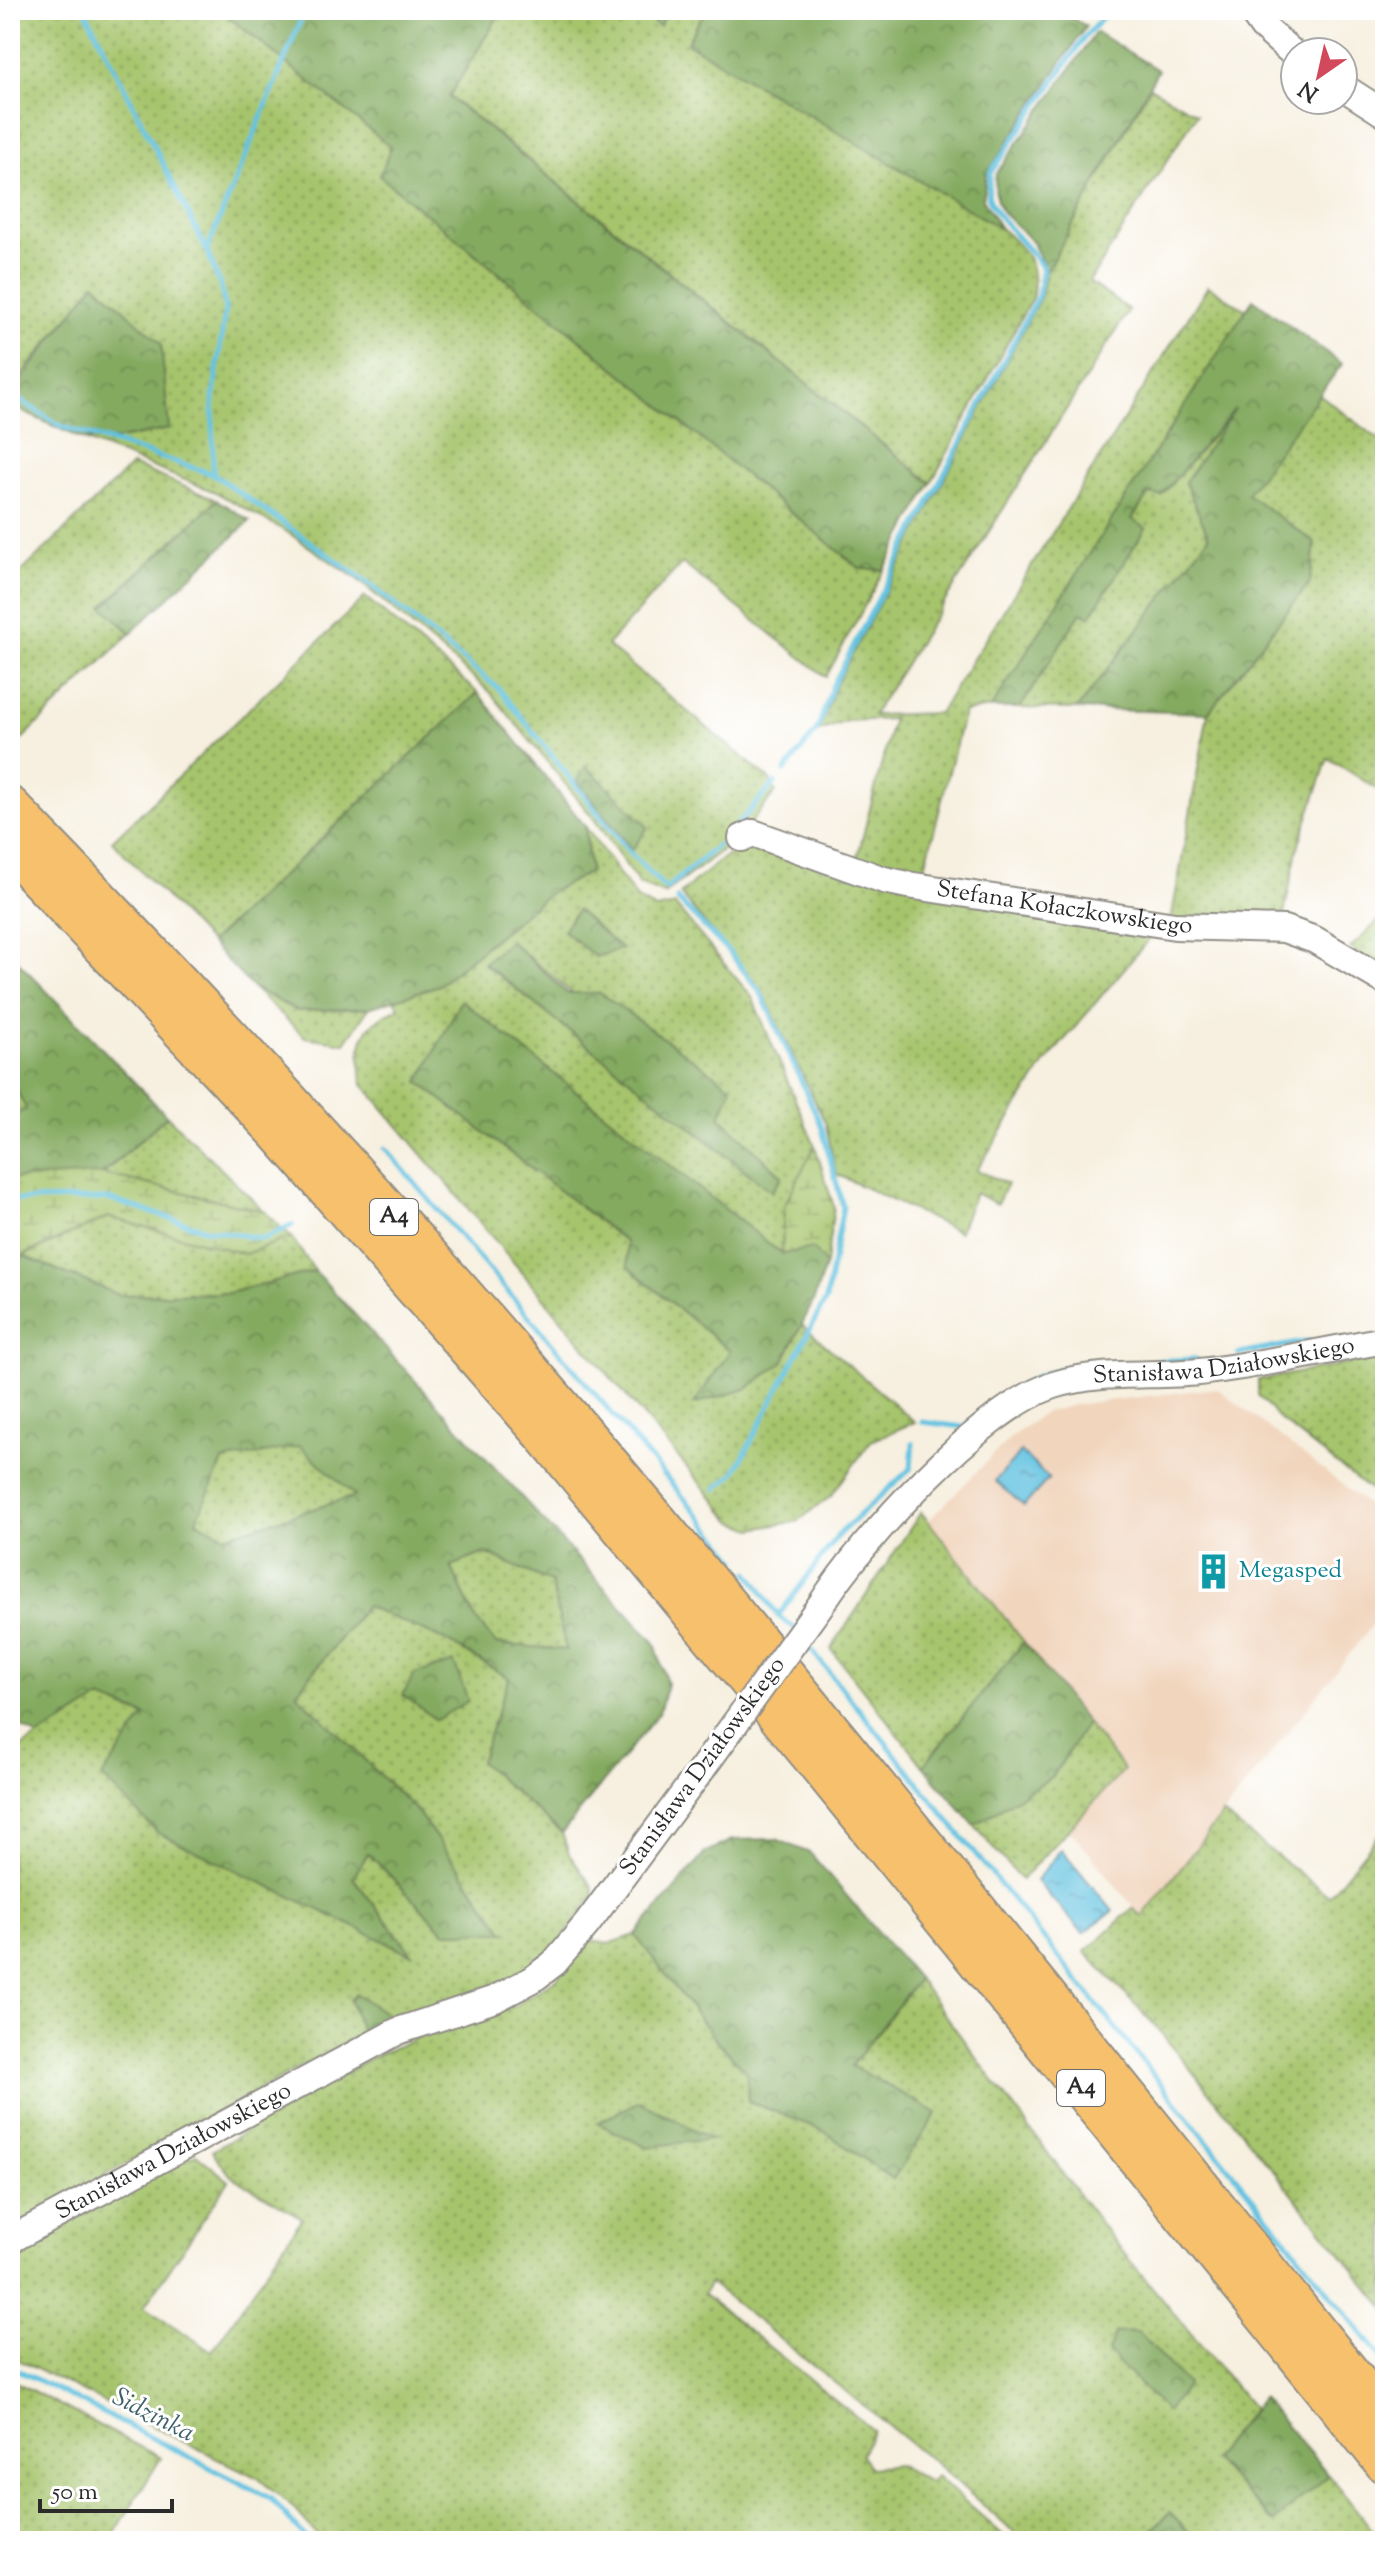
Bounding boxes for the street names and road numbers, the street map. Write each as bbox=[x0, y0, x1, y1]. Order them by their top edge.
street label: Stefana Kołaczkowskiego bbox=[934, 873, 1193, 944]
road number: A4 bbox=[370, 1199, 418, 1235]
street label: Stanisława Działowskiego bbox=[1092, 1329, 1358, 1394]
street label: Stanisława Działowskiego bbox=[612, 1650, 794, 1884]
road number: A4 bbox=[1057, 2070, 1105, 2106]
street label: Stanisława Działowskiego bbox=[50, 2074, 298, 2229]

